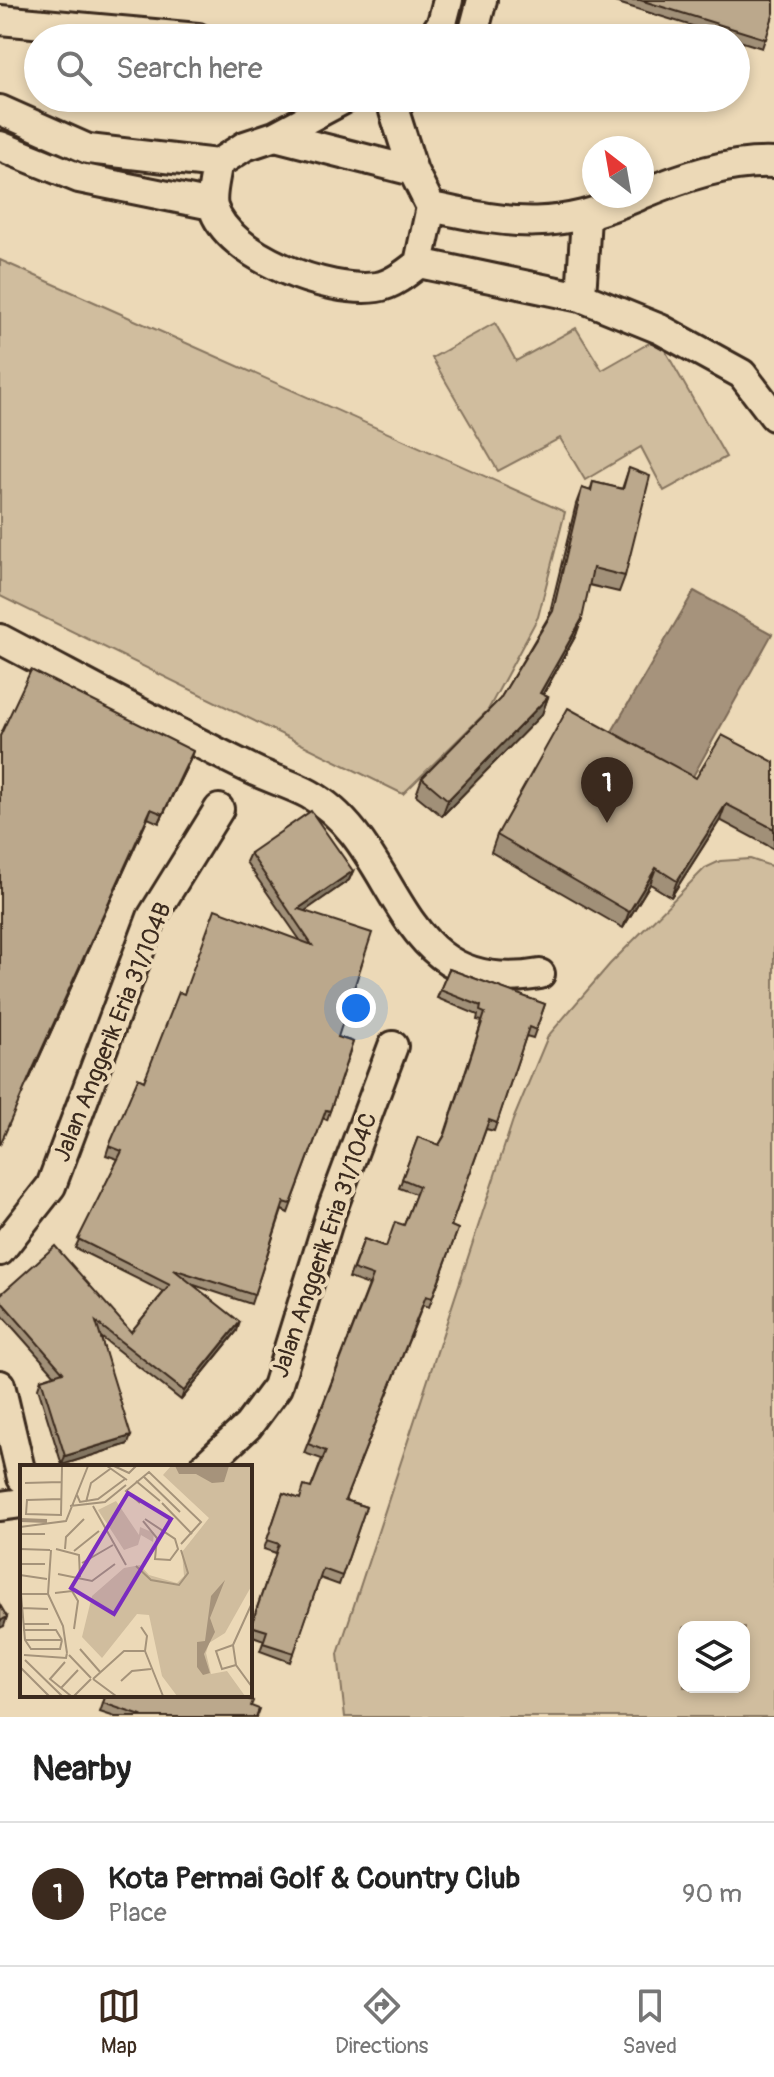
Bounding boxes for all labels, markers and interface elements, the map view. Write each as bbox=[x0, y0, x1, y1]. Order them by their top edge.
search box bbox=[24, 24, 750, 112]
icon: search bbox=[52, 46, 96, 90]
text: Search here bbox=[116, 50, 263, 87]
north arrow bbox=[582, 136, 654, 208]
pin: 1 bbox=[581, 757, 633, 823]
street label: Jalan Anggerik Eria 31/104B bbox=[47, 898, 178, 1166]
your location bbox=[336, 988, 376, 1028]
street label: Jalan Anggerik Eria 31/104C bbox=[265, 1109, 384, 1381]
inset map bbox=[20, 1465, 252, 1697]
map controls bbox=[678, 1621, 750, 1693]
button: layers bbox=[678, 1621, 750, 1693]
text: Nearby bbox=[32, 1748, 131, 1791]
text: Kota Permai Golf & Country Club bbox=[108, 1860, 520, 1897]
text: 1 bbox=[53, 1878, 63, 1910]
text: 90 m bbox=[682, 1878, 742, 1910]
text: Place bbox=[108, 1897, 167, 1929]
tab: Map bbox=[97, 1984, 141, 2060]
tab: Directions bbox=[335, 1984, 428, 2060]
tab: Saved bbox=[622, 1984, 677, 2060]

